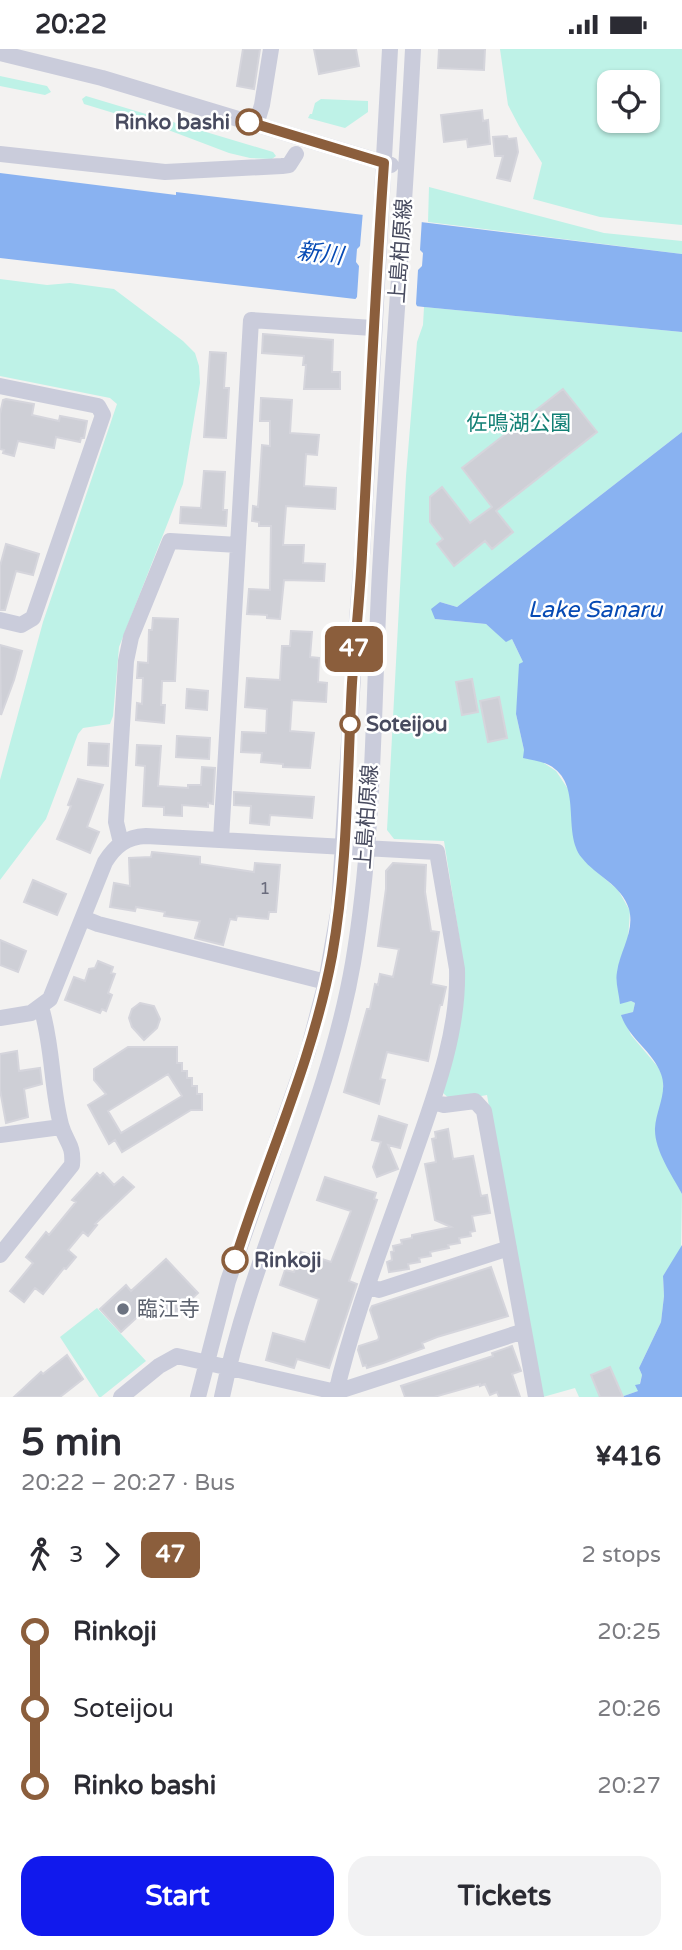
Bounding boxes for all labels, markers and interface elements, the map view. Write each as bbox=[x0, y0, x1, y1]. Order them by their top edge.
text: 20:22 bbox=[35, 9, 107, 40]
map controls bbox=[597, 70, 660, 133]
button: locate bbox=[597, 70, 660, 133]
marker: Rinko bashi bbox=[236, 109, 262, 135]
place label: Rinko bashi bbox=[114, 110, 230, 135]
street label: 上島柏原線 bbox=[385, 198, 417, 304]
water label: 新川 bbox=[295, 237, 348, 271]
park label: 佐鳴湖公園 bbox=[467, 411, 572, 436]
water label: Lake Sanaru bbox=[528, 596, 663, 624]
line badge: 47 bbox=[322, 626, 386, 672]
text: 47 bbox=[339, 634, 369, 663]
place label: Soteijou bbox=[366, 712, 448, 737]
marker: Soteijou bbox=[340, 714, 360, 734]
street label: 上島柏原線 bbox=[351, 764, 383, 870]
house number: 1 bbox=[259, 877, 271, 899]
marker: Rinkoji bbox=[222, 1247, 248, 1273]
place label: Rinkoji bbox=[254, 1248, 322, 1273]
place label: 臨江寺 bbox=[137, 1297, 200, 1322]
marker: 臨江寺 bbox=[115, 1301, 131, 1317]
text: 5 min bbox=[21, 1420, 122, 1466]
text: ¥416 bbox=[595, 1441, 661, 1472]
text: 20:22 – 20:27 · Bus bbox=[21, 1469, 235, 1497]
icon: walk bbox=[21, 1536, 59, 1574]
icon: forward bbox=[93, 1536, 131, 1574]
text: 47 bbox=[155, 1540, 186, 1569]
text: 3 bbox=[69, 1541, 83, 1569]
text: 2 stops bbox=[581, 1541, 661, 1569]
text: Rinkoji bbox=[73, 1616, 157, 1647]
text: 20:25 bbox=[597, 1618, 661, 1646]
text: Soteijou bbox=[73, 1693, 174, 1724]
text: 20:26 bbox=[597, 1695, 661, 1723]
text: Rinko bashi bbox=[73, 1770, 216, 1801]
text: 20:27 bbox=[597, 1772, 661, 1800]
button: Start bbox=[21, 1856, 334, 1936]
button: Tickets bbox=[348, 1856, 661, 1936]

